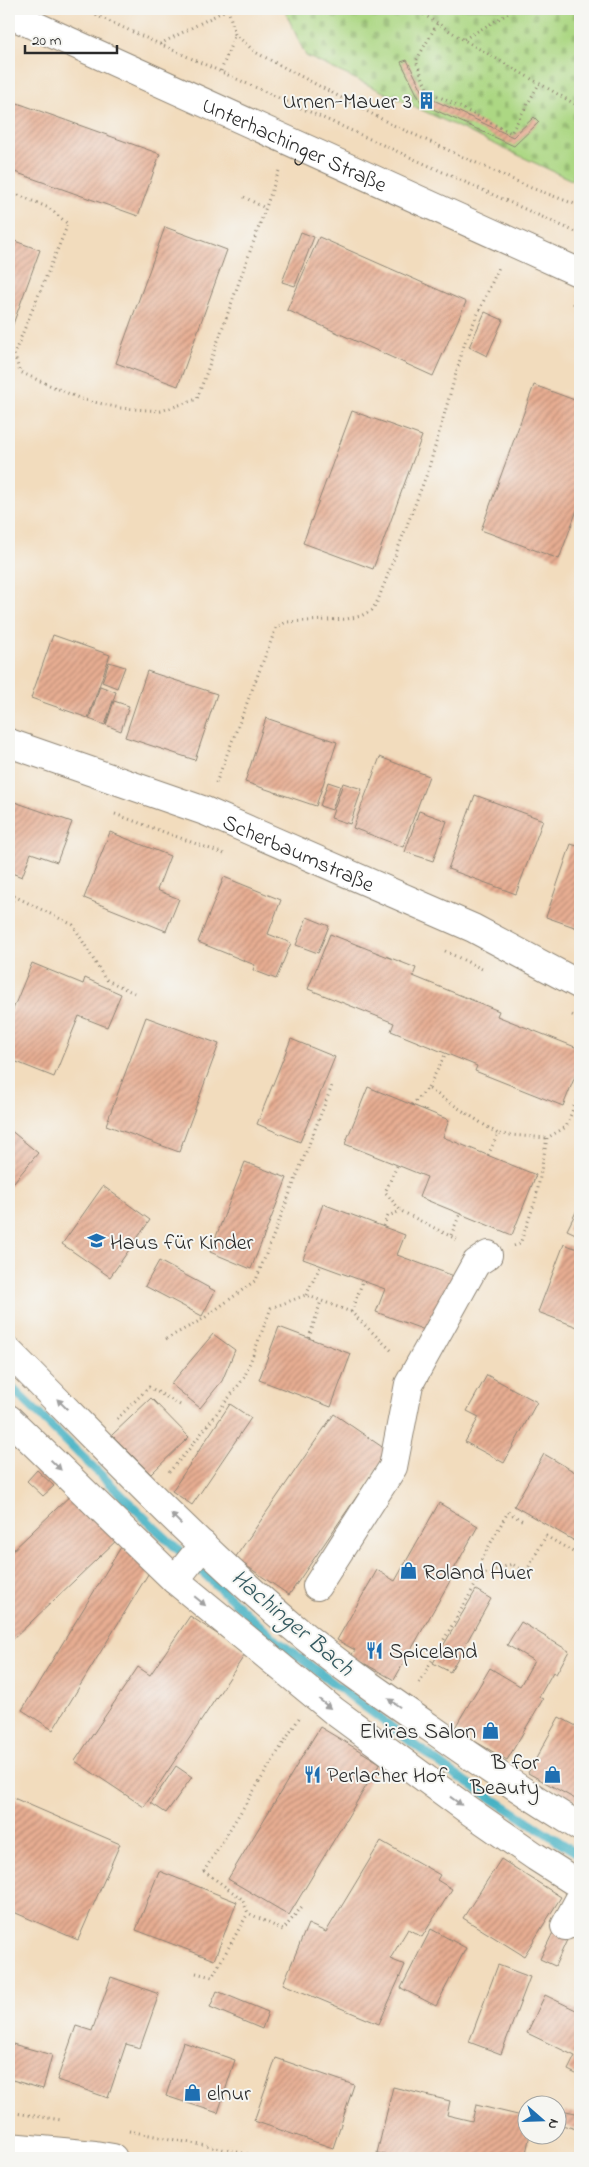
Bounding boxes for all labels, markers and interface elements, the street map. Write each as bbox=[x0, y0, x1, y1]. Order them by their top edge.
scale bar bbox=[25, 22, 118, 54]
text: 20 m bbox=[32, 30, 62, 52]
place label: Urnen-Mauer 3 bbox=[282, 87, 412, 119]
building icon: Urnen-Mauer 3 bbox=[416, 90, 436, 110]
street label: Unterhachinger Straße bbox=[196, 91, 392, 202]
street label: Scherbaumstraße bbox=[217, 808, 379, 902]
place label: Haus für Kinder bbox=[110, 1228, 254, 1260]
school or university icon: Haus für Kinder bbox=[86, 1231, 106, 1251]
one-way arrow bbox=[56, 1399, 68, 1411]
one-way arrow bbox=[50, 1459, 62, 1471]
one-way arrow bbox=[171, 1513, 183, 1525]
place label: Roland Auer bbox=[423, 1558, 533, 1590]
shop icon: Roland Auer bbox=[399, 1561, 419, 1581]
water label: Hachinger Bach bbox=[222, 1562, 361, 1686]
one-way arrow bbox=[193, 1595, 206, 1606]
place label: Spiceland bbox=[389, 1637, 477, 1669]
restaurant icon: Spiceland bbox=[365, 1640, 385, 1660]
one-way arrow bbox=[319, 1698, 331, 1709]
one-way arrow bbox=[387, 1698, 401, 1708]
place label: Elviras Salon bbox=[359, 1717, 476, 1749]
shop icon: Elviras Salon bbox=[480, 1720, 500, 1740]
place label: B for Beauty bbox=[469, 1748, 539, 1806]
place label: Perlacher Hof bbox=[327, 1761, 448, 1793]
restaurant icon: Perlacher Hof bbox=[303, 1764, 323, 1784]
shop icon: B for Beauty bbox=[543, 1764, 563, 1784]
one-way arrow bbox=[449, 1796, 463, 1806]
place label: elnur bbox=[207, 2079, 251, 2111]
shop icon: elnur bbox=[183, 2082, 203, 2102]
north arrow bbox=[516, 2094, 566, 2144]
text: N bbox=[541, 2116, 564, 2132]

